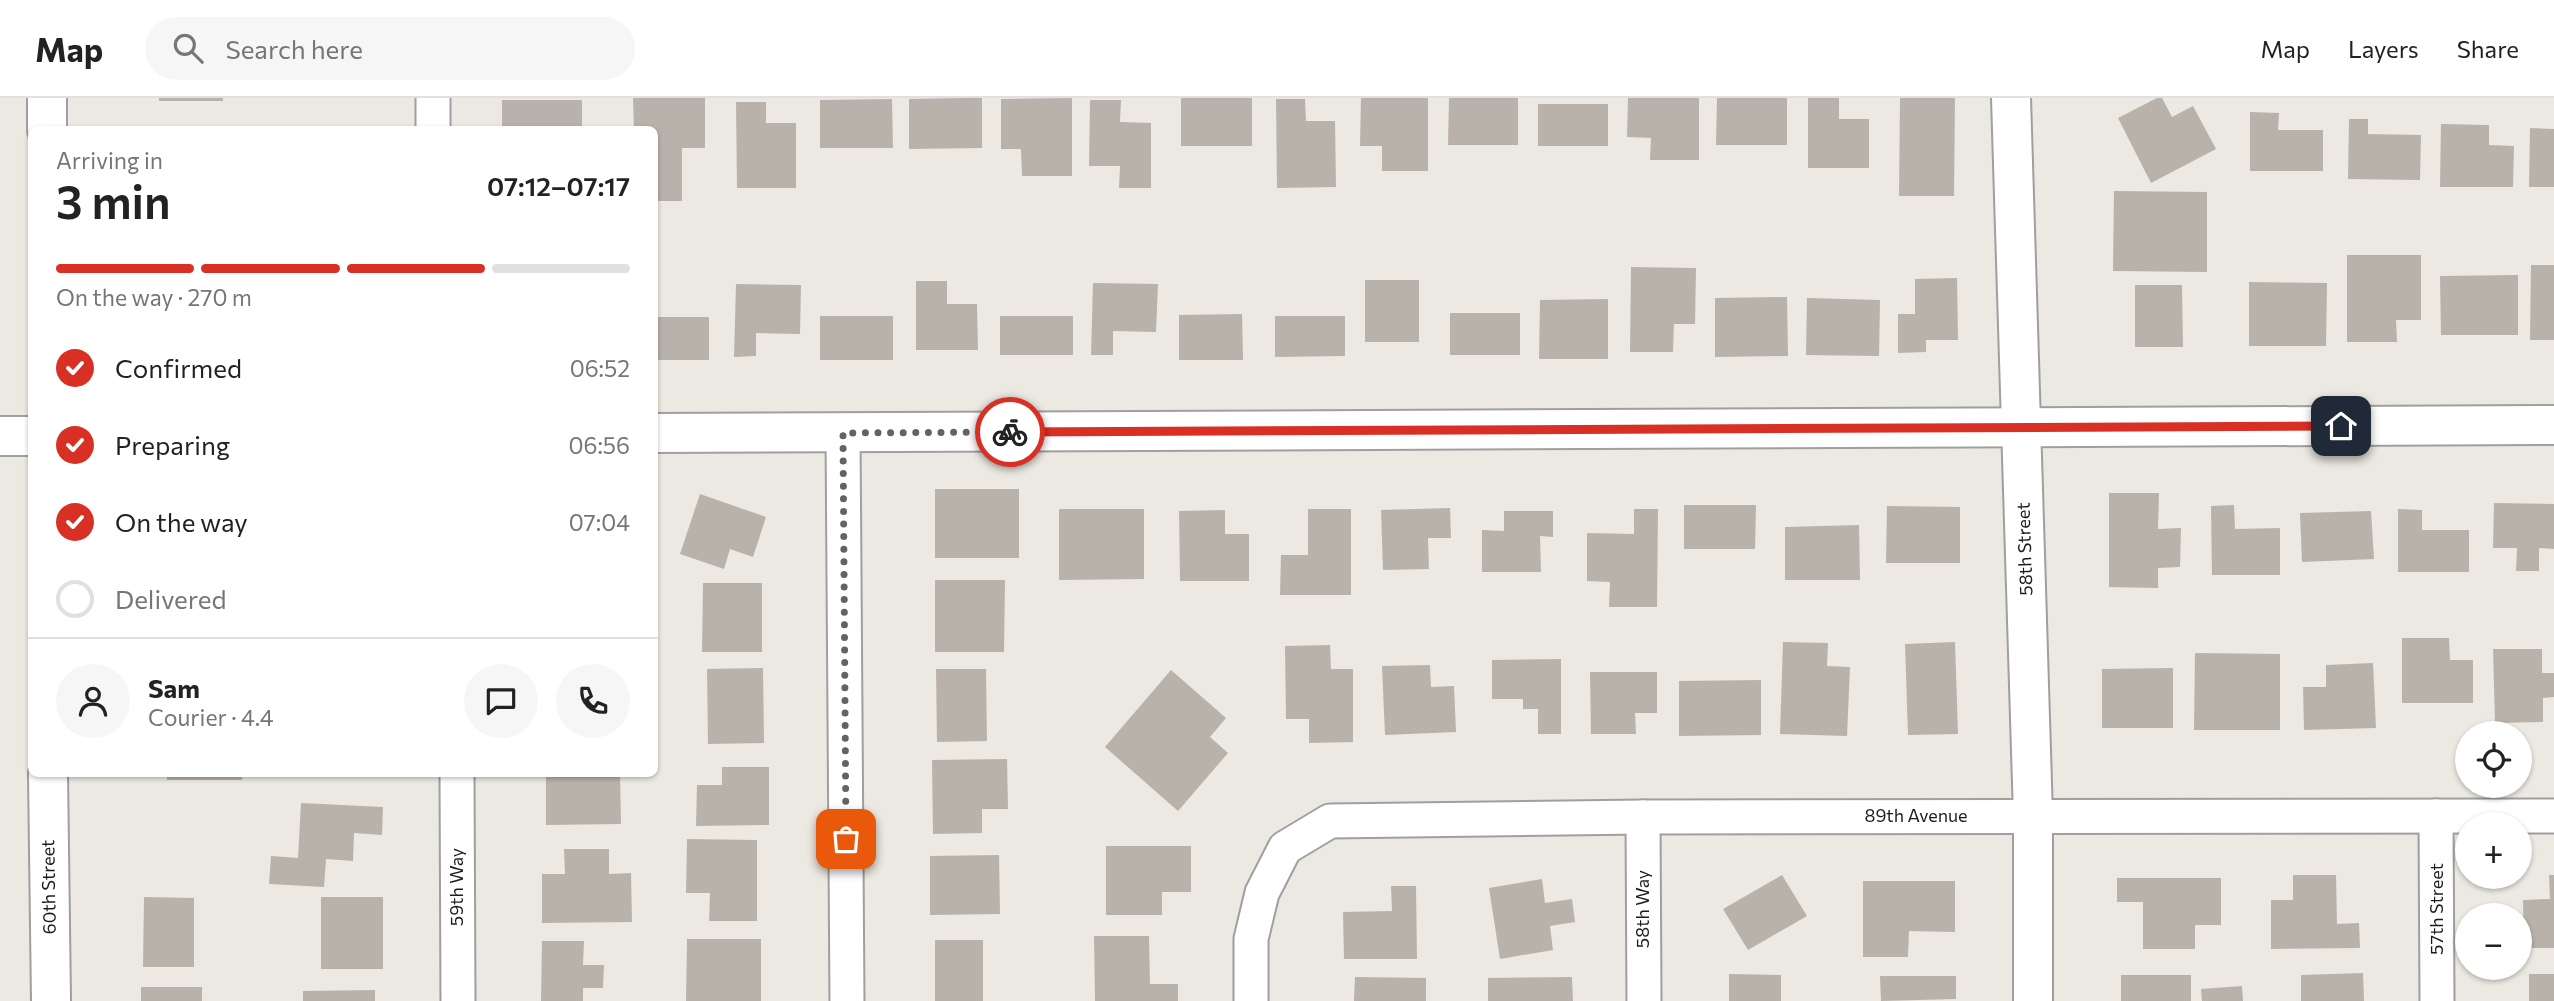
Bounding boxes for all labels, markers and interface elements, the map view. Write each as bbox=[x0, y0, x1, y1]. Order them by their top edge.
search box bbox=[145, 17, 635, 80]
text: Map bbox=[35, 28, 103, 69]
icon: search bbox=[169, 29, 207, 67]
text: Search here bbox=[225, 33, 363, 64]
text: Map bbox=[2261, 34, 2310, 63]
text: Layers bbox=[2348, 34, 2419, 63]
text: Share bbox=[2457, 34, 2519, 63]
text: Arriving in bbox=[56, 146, 163, 174]
text: 07:12–07:17 bbox=[487, 170, 630, 201]
text: 3 min bbox=[56, 172, 171, 228]
text: On the way · 270 m bbox=[56, 283, 252, 311]
icon: check bbox=[56, 349, 94, 387]
text: Confirmed bbox=[115, 352, 242, 383]
text: 06:52 bbox=[570, 354, 630, 382]
pin bbox=[2311, 396, 2371, 456]
courier bbox=[975, 397, 1045, 467]
icon: home bbox=[2322, 407, 2360, 445]
icon: bike bbox=[991, 413, 1029, 451]
icon: check bbox=[56, 426, 94, 464]
text: Preparing bbox=[115, 429, 230, 460]
text: 06:56 bbox=[568, 431, 630, 459]
street label: 58th Street bbox=[2011, 502, 2037, 596]
icon: check bbox=[56, 503, 94, 541]
text: On the way bbox=[115, 506, 248, 537]
text: 07:04 bbox=[569, 508, 630, 536]
text: Delivered bbox=[115, 583, 226, 614]
button: person bbox=[56, 664, 130, 738]
button: chat bbox=[464, 664, 538, 738]
button: phone bbox=[556, 664, 630, 738]
text: Sam bbox=[148, 672, 200, 703]
text: Courier · 4.4 bbox=[148, 703, 274, 731]
map controls bbox=[2455, 721, 2532, 980]
button: locate bbox=[2455, 721, 2532, 798]
street label: 89th Avenue bbox=[1865, 804, 1968, 826]
pin bbox=[816, 809, 876, 869]
button: + bbox=[2455, 812, 2532, 889]
icon: bag bbox=[827, 820, 865, 858]
street label: 60th Street bbox=[36, 839, 60, 935]
street label: 59th Way bbox=[445, 848, 467, 926]
street label: 57th Street bbox=[2425, 863, 2447, 955]
street label: 58th Way bbox=[1631, 870, 1653, 948]
button: − bbox=[2455, 903, 2532, 980]

